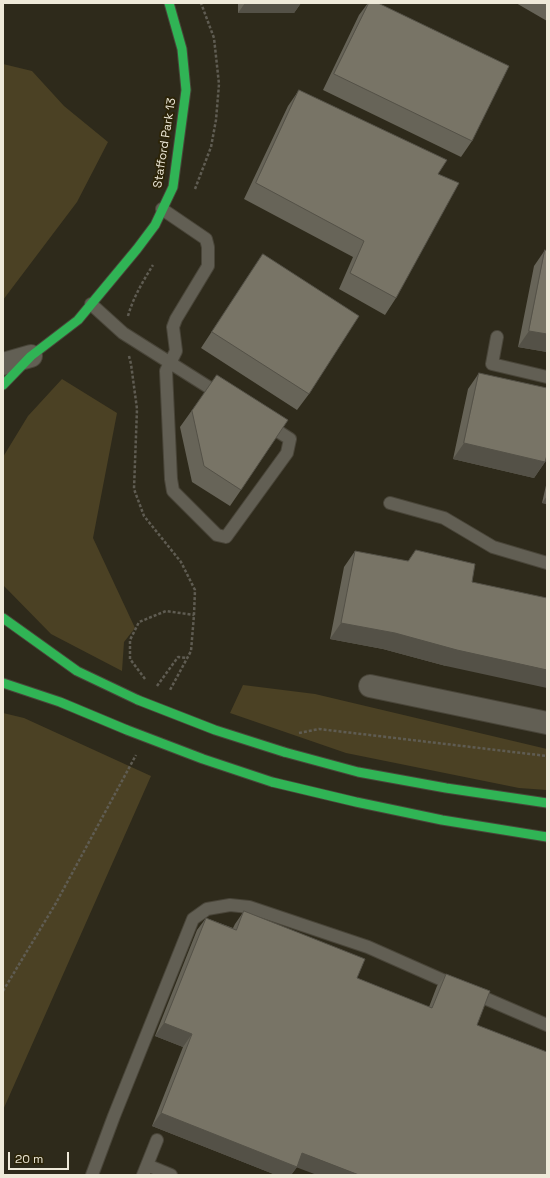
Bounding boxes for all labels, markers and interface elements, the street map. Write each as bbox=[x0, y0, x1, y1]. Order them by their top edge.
street label: Stafford Park 13 bbox=[151, 97, 179, 189]
scale bar bbox=[10, 1144, 71, 1170]
text: 20 m bbox=[15, 1151, 43, 1167]

